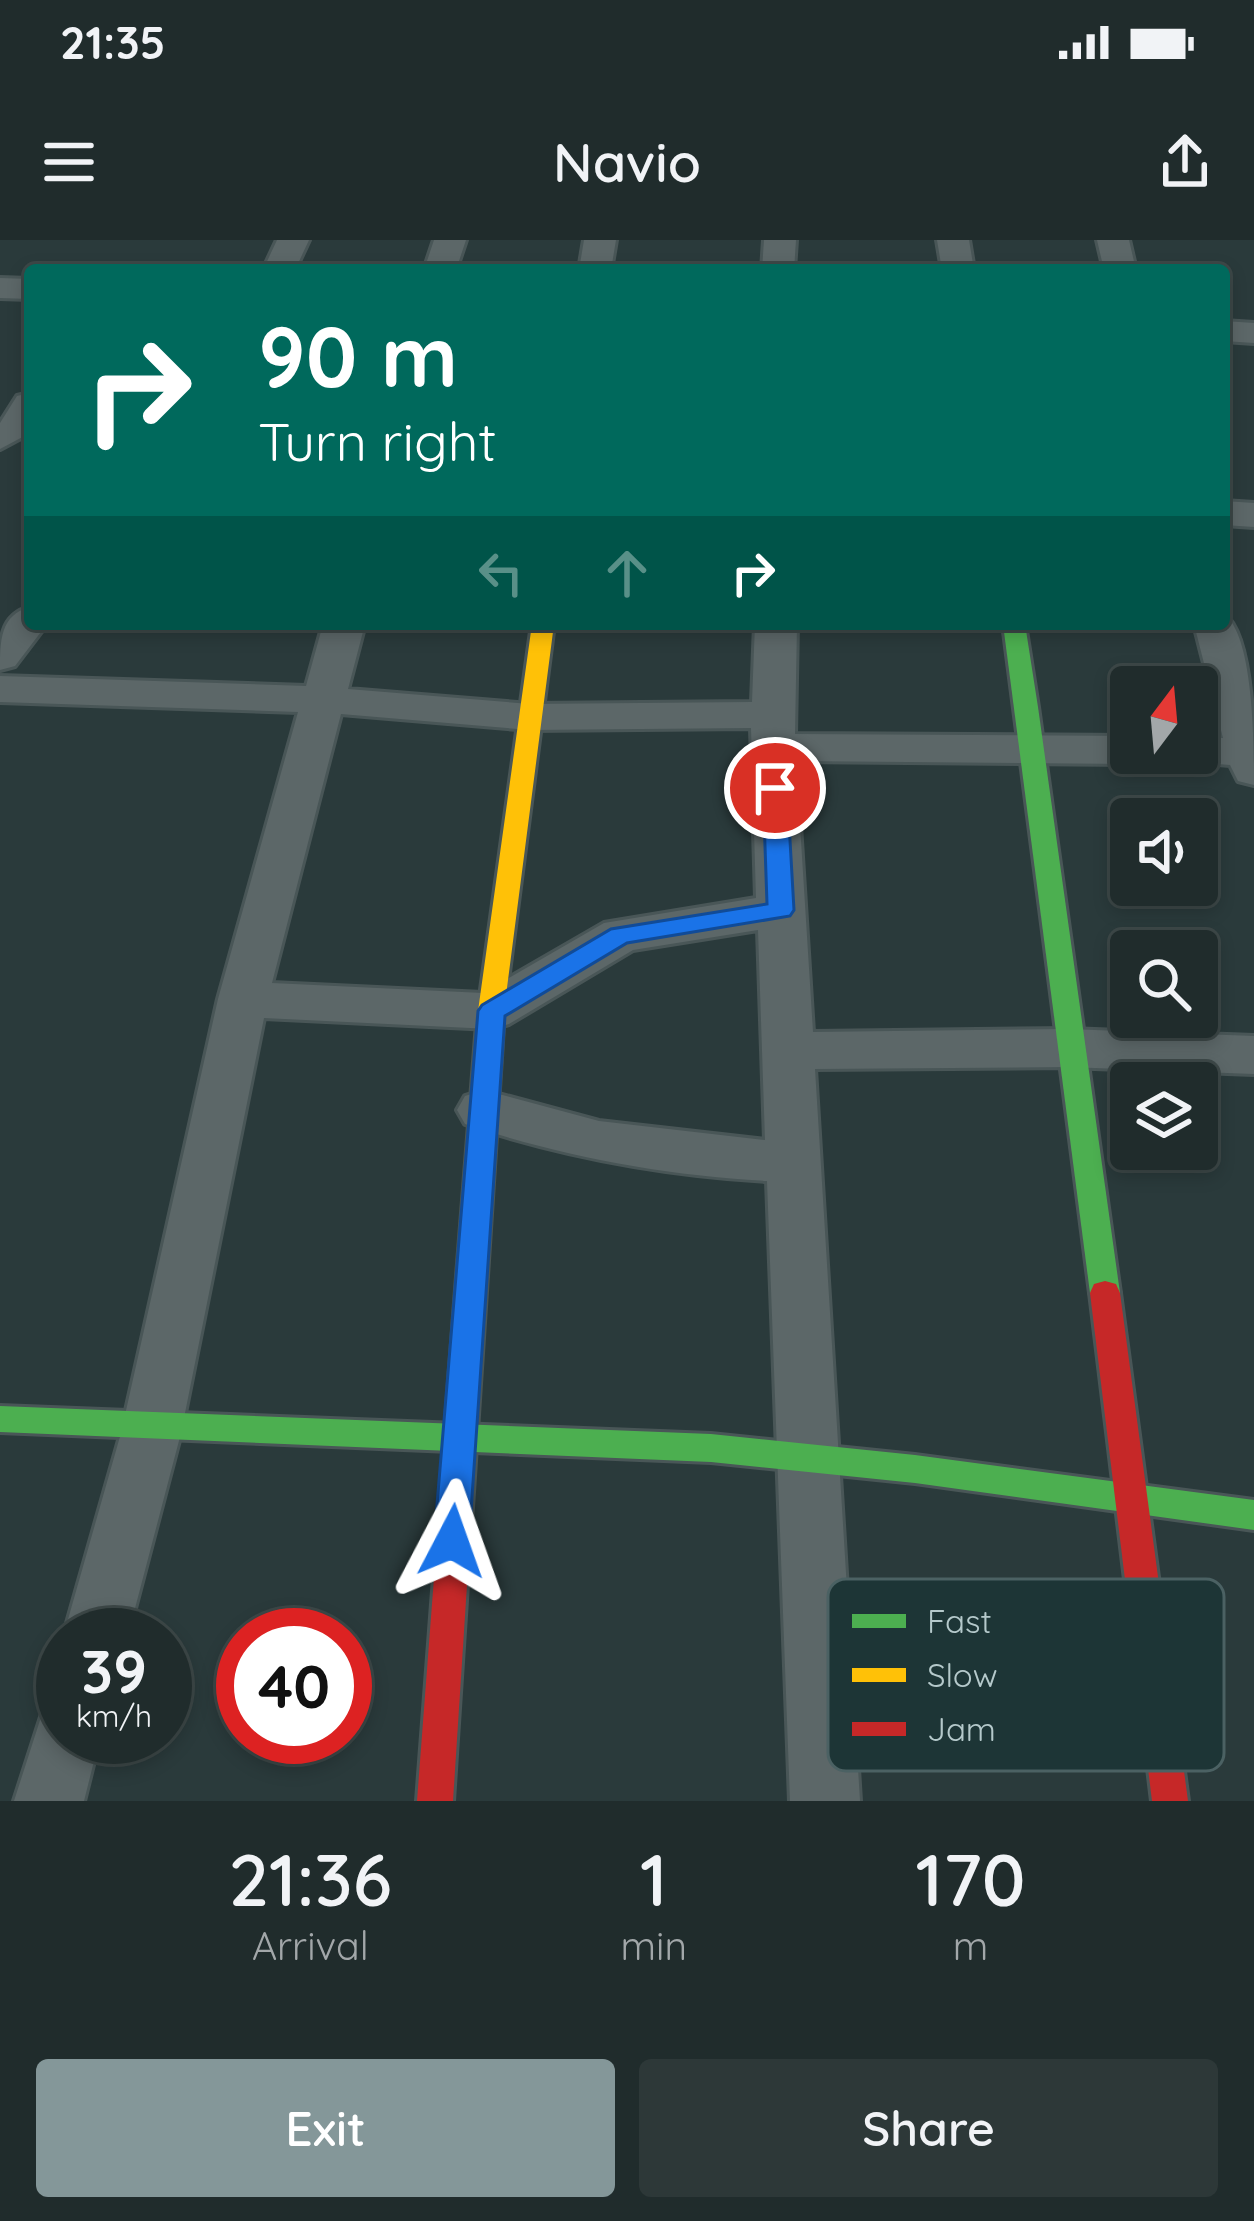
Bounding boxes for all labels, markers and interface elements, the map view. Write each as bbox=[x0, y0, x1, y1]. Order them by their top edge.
text: 21:35 bbox=[60, 14, 165, 70]
text: Navio bbox=[553, 128, 701, 196]
icon: menu bbox=[36, 129, 102, 195]
icon: share bbox=[1152, 129, 1218, 195]
text: 90 m bbox=[258, 303, 458, 408]
icon: right bbox=[60, 312, 216, 468]
text: Turn right bbox=[258, 407, 497, 475]
icon: left bbox=[468, 540, 534, 606]
icon: ahead bbox=[594, 540, 660, 606]
icon: right bbox=[720, 540, 786, 606]
north arrow bbox=[1110, 666, 1218, 774]
map controls bbox=[1110, 666, 1218, 1170]
pin bbox=[724, 737, 826, 839]
icon: arrive bbox=[742, 755, 808, 821]
button: sound bbox=[1110, 798, 1218, 906]
button: search bbox=[1110, 930, 1218, 1038]
button: layers bbox=[1110, 1062, 1218, 1170]
position arrow bbox=[389, 1478, 515, 1604]
legend bbox=[828, 1579, 1224, 1771]
text: Fast bbox=[927, 1600, 992, 1641]
speed limit sign: 40 bbox=[216, 1608, 372, 1764]
text: 39 bbox=[81, 1633, 147, 1708]
text: Slow bbox=[927, 1654, 998, 1695]
text: km/h bbox=[76, 1697, 152, 1735]
text: Jam bbox=[927, 1708, 996, 1749]
text: 21:36 bbox=[228, 1834, 392, 1924]
text: 1 bbox=[640, 1834, 668, 1924]
text: 170 bbox=[915, 1834, 1026, 1924]
text: Arrival bbox=[252, 1921, 369, 1970]
text: min bbox=[621, 1921, 687, 1970]
text: m bbox=[953, 1921, 988, 1970]
button: Exit bbox=[36, 2059, 615, 2197]
button: Share bbox=[639, 2059, 1218, 2197]

